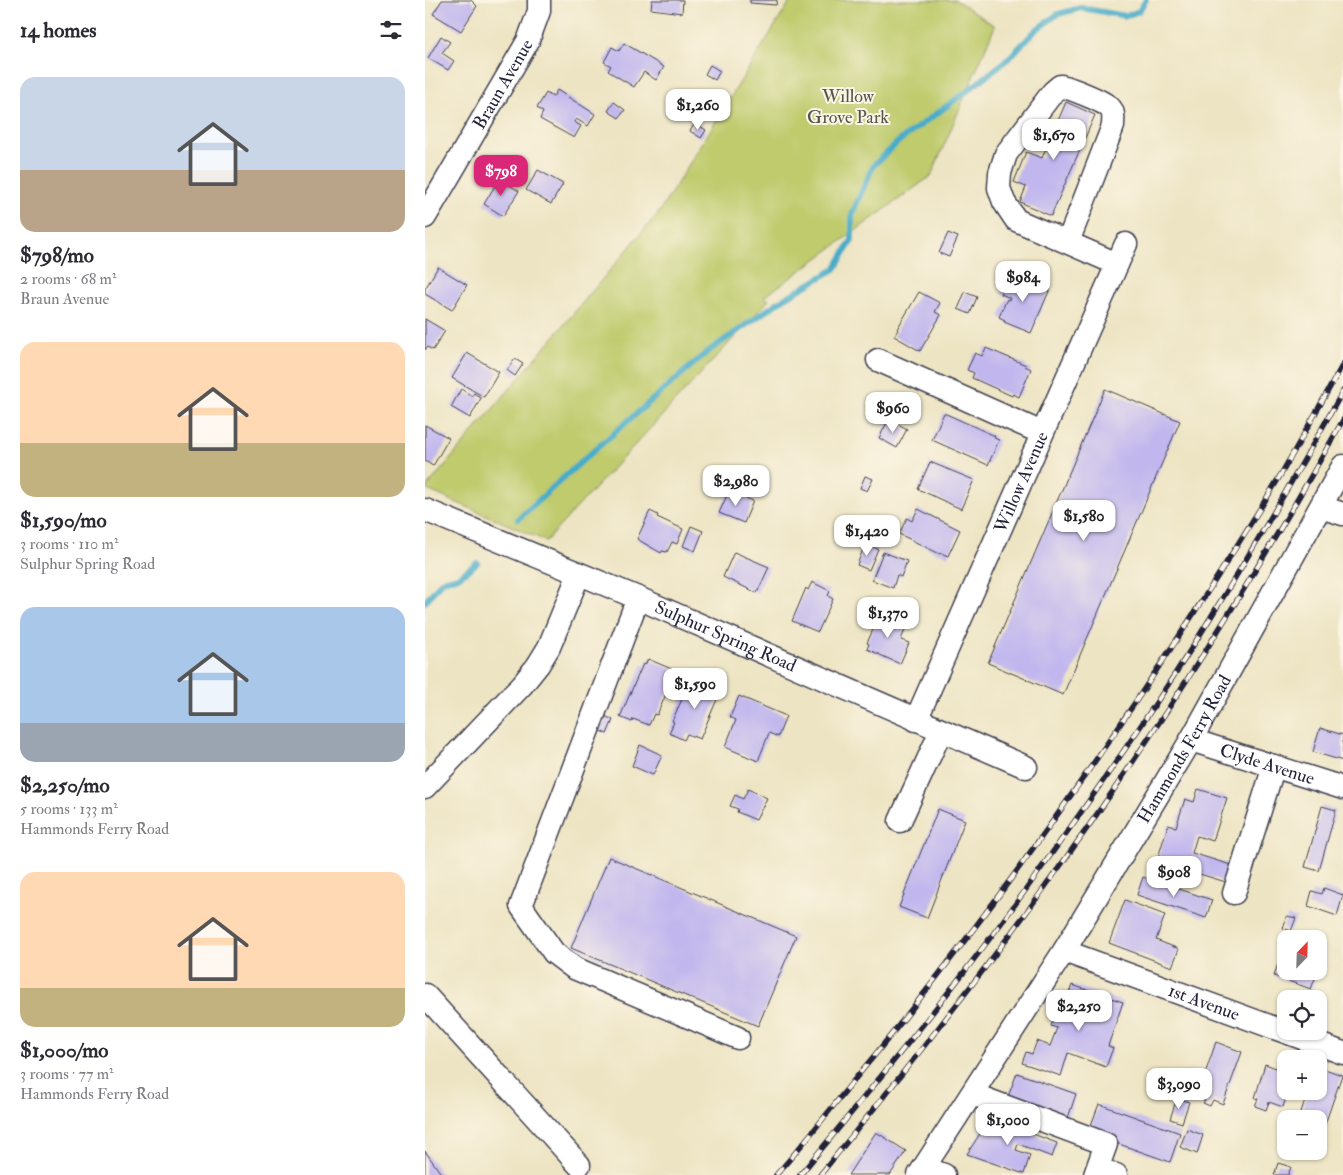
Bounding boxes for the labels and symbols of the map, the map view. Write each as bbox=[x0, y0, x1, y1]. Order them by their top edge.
street label: Braun Avenue bbox=[468, 35, 539, 133]
park label: Willow Grove Park bbox=[807, 85, 889, 129]
pin: $1,260 bbox=[657, 88, 739, 131]
pin: $1,670 bbox=[1013, 119, 1095, 161]
pin: $798 bbox=[471, 154, 531, 197]
pin: $984 bbox=[993, 260, 1053, 303]
pin: $960 bbox=[863, 392, 923, 434]
street label: Willow Avenue bbox=[989, 428, 1054, 537]
pin: $2,980 bbox=[695, 464, 777, 507]
pin: $1,580 bbox=[1043, 500, 1125, 542]
pin: $1,420 bbox=[826, 514, 908, 557]
street label: Sulphur Spring Road bbox=[651, 596, 800, 678]
pin: $1,370 bbox=[847, 596, 929, 639]
pin: $1,590 bbox=[654, 668, 736, 710]
street label: Hammonds Ferry Road bbox=[1133, 671, 1237, 828]
street label: Clyde Avenue bbox=[1217, 739, 1318, 790]
pin: $908 bbox=[1144, 856, 1204, 898]
north arrow bbox=[1277, 930, 1327, 980]
street label: 1st Avenue bbox=[1165, 979, 1243, 1026]
pin: $2,250 bbox=[1038, 990, 1120, 1032]
pin: $3,090 bbox=[1138, 1068, 1220, 1110]
pin: $1,000 bbox=[967, 1104, 1049, 1146]

